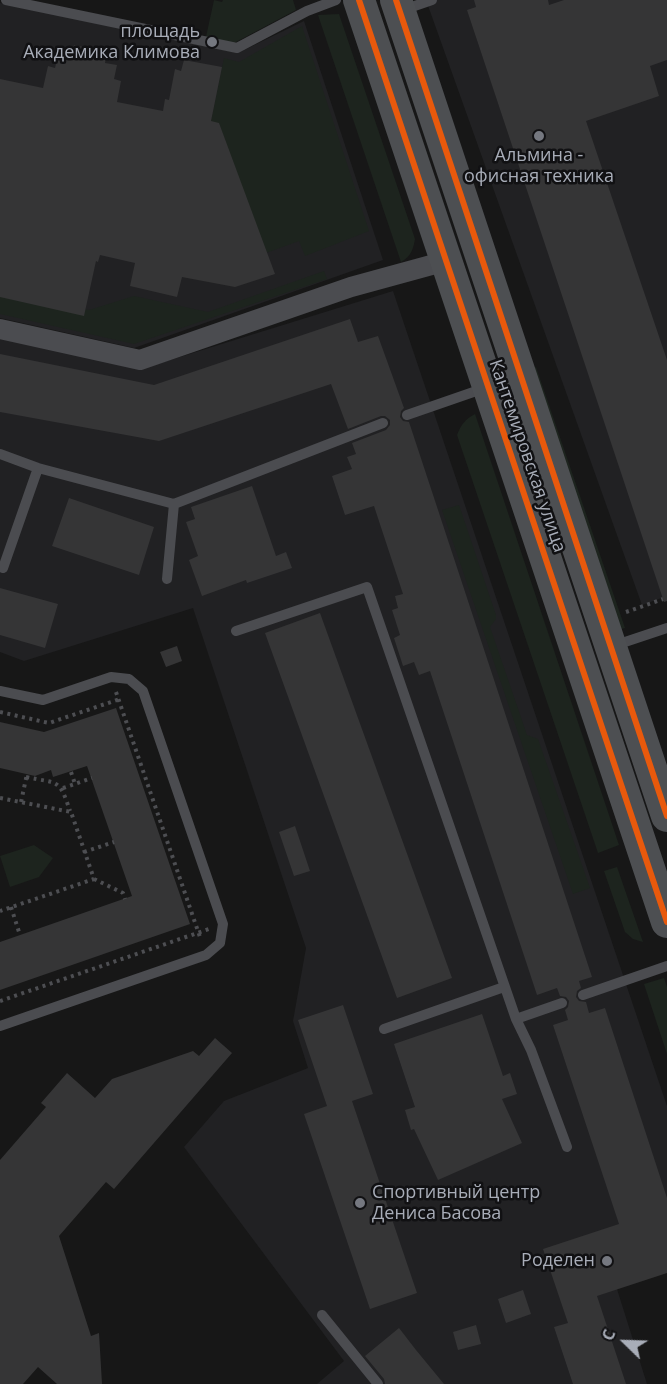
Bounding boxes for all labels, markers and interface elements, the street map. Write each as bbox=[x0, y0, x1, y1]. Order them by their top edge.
place label: площадь Академика Климова bbox=[23, 21, 200, 63]
marker: площадь Академика Климова bbox=[205, 35, 219, 49]
marker: Альмина - офисная техника bbox=[532, 129, 546, 143]
place label: Альмина - офисная техника bbox=[464, 145, 614, 188]
street label: Кантемировская улица bbox=[484, 357, 570, 555]
place label: Спортивный центр Дениса Басова bbox=[372, 1182, 540, 1224]
marker: Спортивный центр Дениса Басова bbox=[353, 1196, 367, 1210]
place label: Роделен bbox=[521, 1250, 595, 1272]
marker: Роделен bbox=[600, 1254, 614, 1268]
north arrow bbox=[595, 1312, 655, 1372]
text: С bbox=[596, 1326, 621, 1344]

